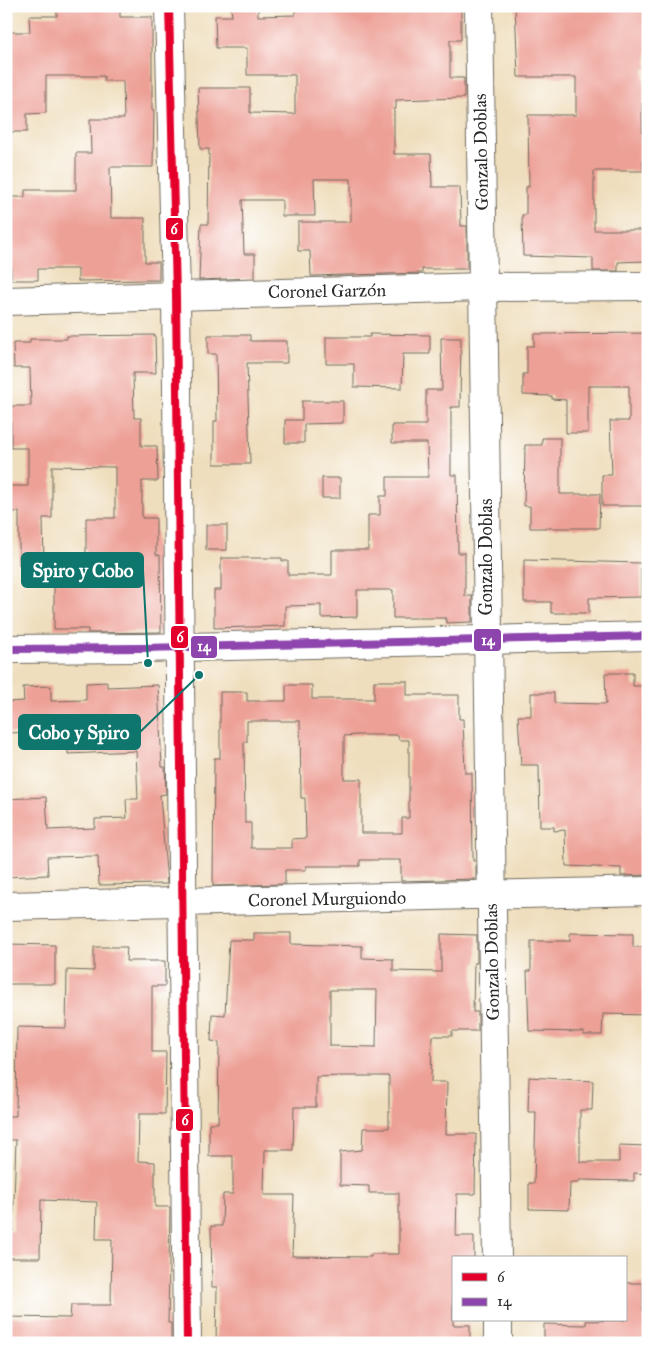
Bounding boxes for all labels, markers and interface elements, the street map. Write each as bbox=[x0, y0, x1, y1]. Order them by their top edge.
street label: Gonzalo Doblas bbox=[469, 93, 493, 211]
line badge: 6 bbox=[165, 217, 184, 241]
text: 6 bbox=[170, 221, 178, 238]
street label: Coronel Garzón bbox=[268, 279, 386, 303]
street label: Gonzalo Doblas bbox=[475, 498, 497, 616]
callout: Spiro y Cobo bbox=[22, 553, 143, 587]
text: Spiro y Cobo bbox=[32, 559, 134, 583]
line badge: 6 bbox=[170, 625, 189, 649]
line badge: 14 bbox=[473, 628, 502, 652]
text: 6 bbox=[176, 629, 184, 646]
text: 14 bbox=[481, 632, 496, 650]
line badge: 14 bbox=[190, 635, 218, 659]
text: 14 bbox=[197, 638, 212, 656]
callout: Cobo y Spiro bbox=[19, 715, 140, 749]
text: Cobo y Spiro bbox=[28, 721, 130, 745]
street label: Coronel Murguiondo bbox=[248, 887, 406, 912]
street label: Gonzalo Doblas bbox=[480, 903, 504, 1021]
line badge: 6 bbox=[175, 1108, 194, 1132]
text: 6 bbox=[181, 1112, 189, 1129]
legend bbox=[452, 1256, 626, 1322]
text: 6 bbox=[497, 1268, 506, 1286]
text: 14 bbox=[497, 1292, 512, 1310]

